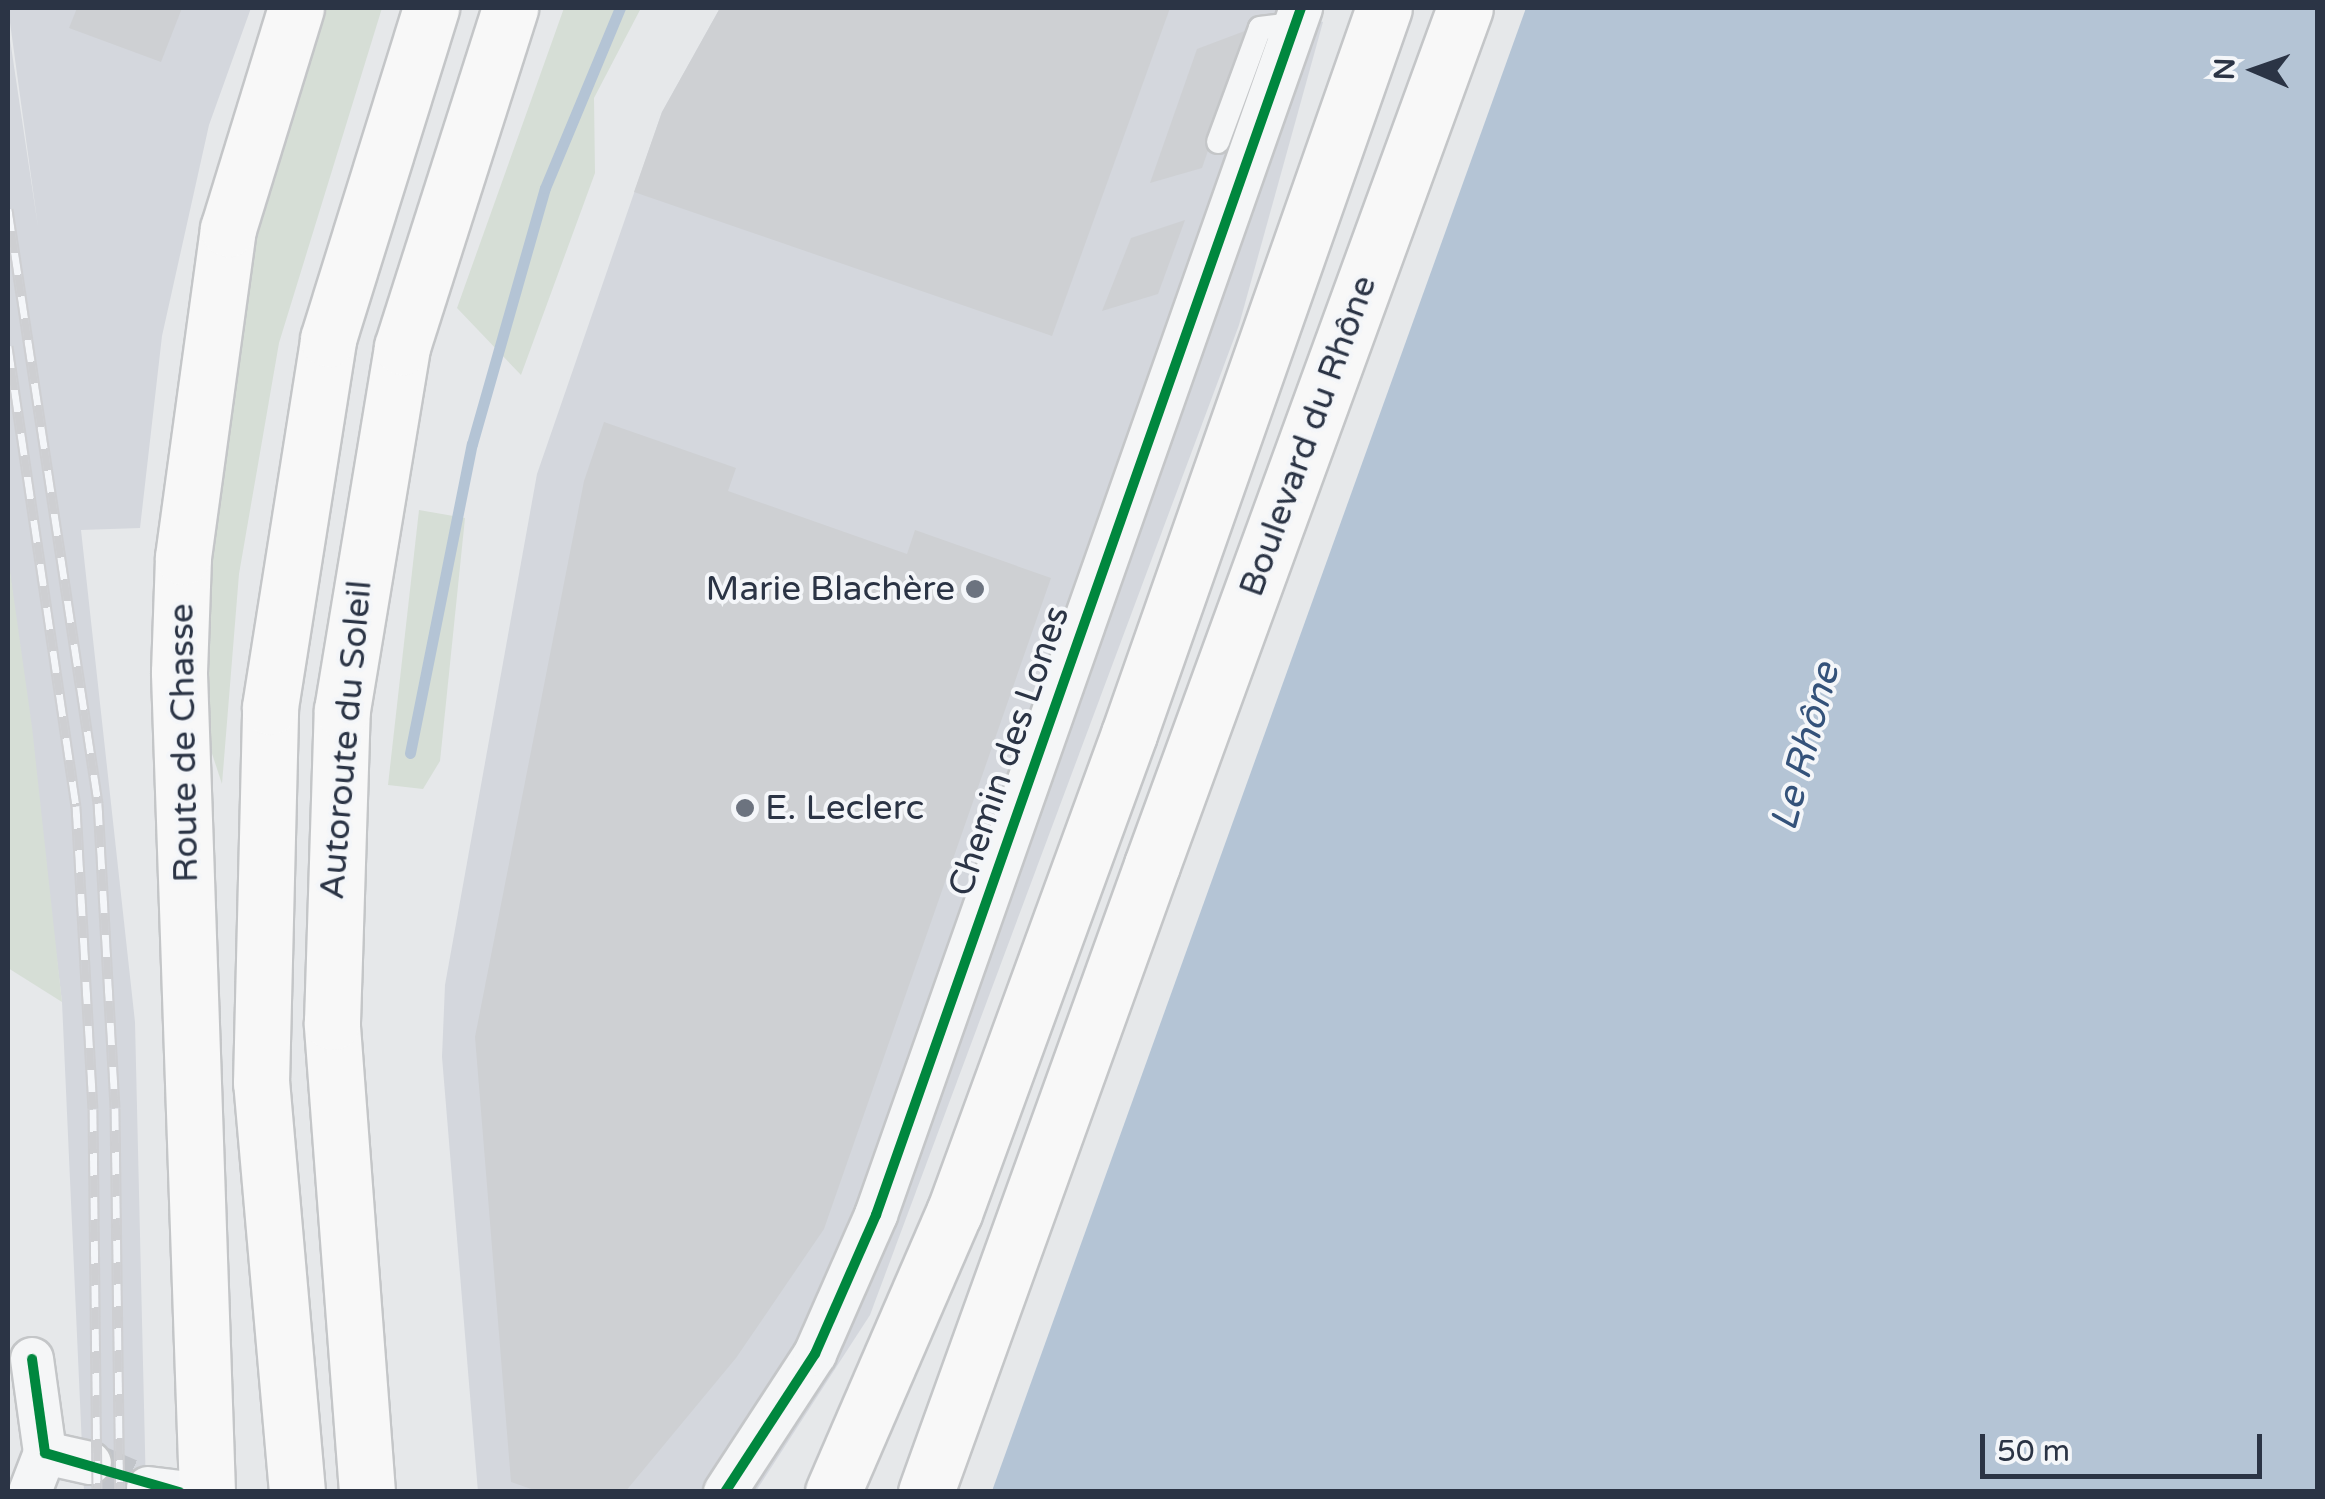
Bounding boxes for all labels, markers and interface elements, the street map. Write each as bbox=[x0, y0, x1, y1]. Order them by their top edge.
north arrow bbox=[2205, 20, 2305, 120]
text: N bbox=[2208, 57, 2242, 81]
street label: Boulevard du Rhône bbox=[1230, 270, 1386, 602]
place label: Marie Blachère bbox=[706, 568, 955, 610]
marker: Marie Blachère bbox=[964, 578, 986, 600]
street label: Autoroute du Soleil bbox=[311, 579, 381, 901]
street label: Chemin des Lones bbox=[940, 601, 1078, 901]
street label: Route de Chasse bbox=[161, 603, 207, 883]
water label: Le Rhône bbox=[1762, 658, 1850, 836]
place label: E. Leclerc bbox=[765, 787, 924, 829]
marker: E. Leclerc bbox=[734, 797, 756, 819]
scale bar bbox=[1985, 1414, 2268, 1476]
text: 50 m bbox=[1997, 1433, 2070, 1470]

